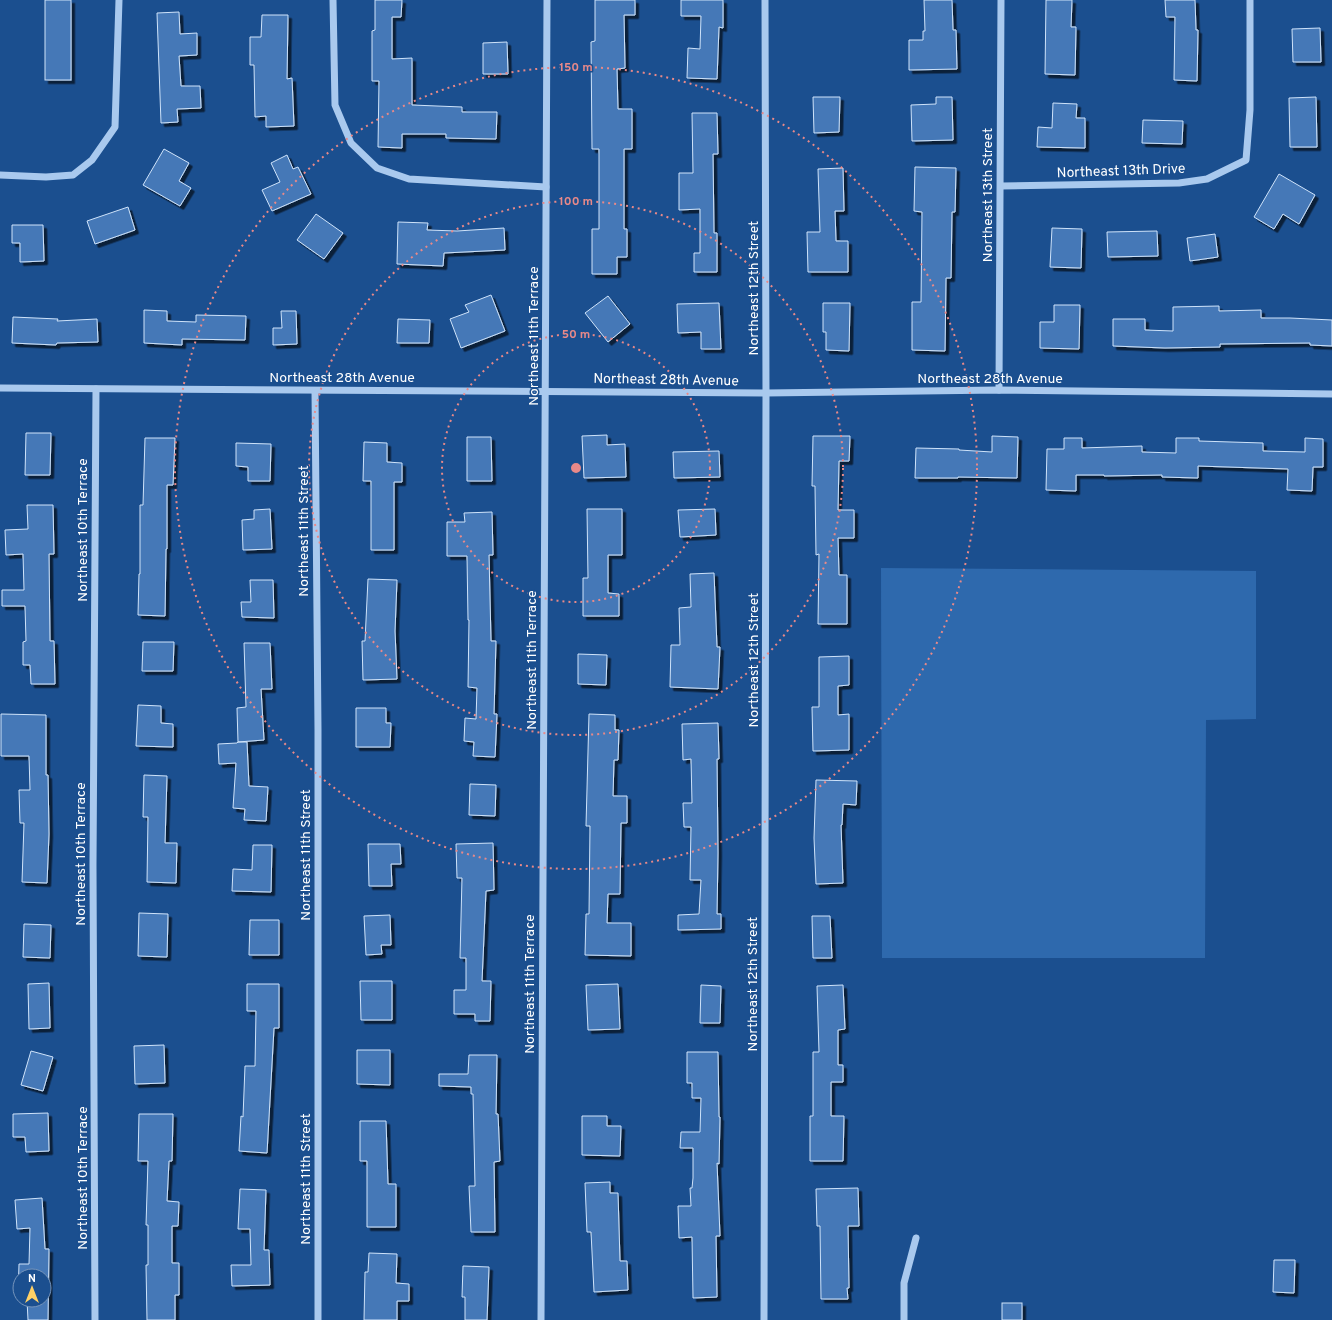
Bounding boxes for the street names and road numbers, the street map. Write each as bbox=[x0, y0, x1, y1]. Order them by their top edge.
street label: Northeast 13th Street bbox=[980, 128, 997, 262]
street label: Northeast 13th Drive bbox=[1056, 161, 1186, 182]
street label: Northeast 12th Street bbox=[746, 221, 763, 355]
street label: Northeast 11th Terrace bbox=[526, 266, 543, 406]
street label: Northeast 28th Avenue bbox=[269, 370, 415, 387]
street label: Northeast 28th Avenue bbox=[593, 371, 739, 390]
street label: Northeast 28th Avenue bbox=[917, 371, 1063, 388]
street label: Northeast 10th Terrace bbox=[75, 458, 92, 602]
street label: Northeast 11th Street bbox=[296, 465, 313, 597]
street label: Northeast 11th Terrace bbox=[524, 590, 541, 730]
street label: Northeast 12th Street bbox=[746, 593, 763, 727]
street label: Northeast 10th Terrace bbox=[73, 782, 90, 926]
street label: Northeast 11th Street bbox=[298, 789, 315, 921]
street label: Northeast 11th Terrace bbox=[522, 914, 539, 1054]
street label: Northeast 12th Street bbox=[745, 917, 762, 1051]
street label: Northeast 10th Terrace bbox=[75, 1106, 92, 1250]
street label: Northeast 11th Street bbox=[298, 1113, 315, 1245]

